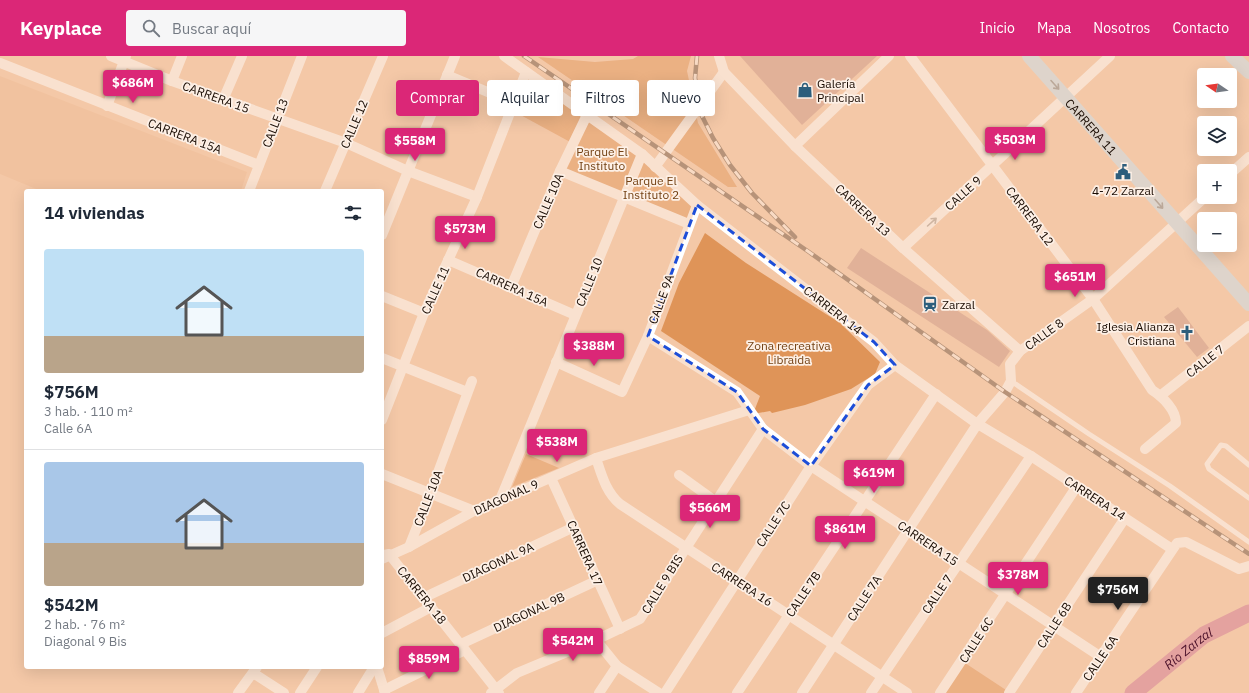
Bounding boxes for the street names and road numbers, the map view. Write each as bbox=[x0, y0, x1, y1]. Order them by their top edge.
street label: CARRERA 15 bbox=[180, 78, 252, 116]
street label: CARRERA 11 bbox=[1062, 95, 1120, 158]
street label: CALLE 13 bbox=[259, 96, 291, 150]
street label: CALLE 12 bbox=[337, 97, 371, 151]
street label: CARRERA 15A bbox=[146, 115, 224, 157]
street label: CALLE 10A bbox=[530, 171, 567, 231]
street label: CALLE 9 bbox=[942, 173, 984, 213]
street label: CARRERA 13 bbox=[832, 181, 894, 239]
street label: CARRERA 12 bbox=[1003, 183, 1057, 249]
street label: CALLE 10 bbox=[572, 255, 606, 309]
street label: CALLE 11 bbox=[418, 263, 452, 317]
street label: CARRERA 15A bbox=[473, 264, 551, 310]
street label: CALLE 9A bbox=[645, 272, 677, 326]
street label: CARRERA 14 bbox=[801, 283, 865, 337]
street label: CALLE 8 bbox=[1022, 315, 1066, 353]
street label: CALLE 7 bbox=[1183, 341, 1227, 381]
street label: CALLE 10A bbox=[410, 467, 446, 528]
street label: CARRERA 14 bbox=[1062, 473, 1128, 523]
street label: DIAGONAL 9 bbox=[471, 476, 541, 518]
street label: CALLE 7C bbox=[753, 498, 794, 550]
street label: CARRERA 15 bbox=[895, 517, 961, 569]
street label: CARRERA 17 bbox=[564, 518, 606, 588]
street label: DIAGONAL 9A bbox=[460, 539, 536, 585]
street label: CALLE 9 BIS bbox=[638, 552, 686, 616]
street label: CARRERA 16 bbox=[709, 559, 775, 609]
street label: CARRERA 18 bbox=[394, 563, 450, 627]
street label: CALLE 7B bbox=[782, 568, 824, 620]
street label: CALLE 7 bbox=[918, 571, 956, 617]
street label: CALLE 7A bbox=[844, 572, 885, 624]
street label: DIAGONAL 9B bbox=[491, 589, 567, 635]
street label: CALLE 6B bbox=[1034, 599, 1075, 651]
street label: CALLE 6C bbox=[956, 614, 997, 666]
street label: CALLE 6A bbox=[1079, 632, 1121, 684]

